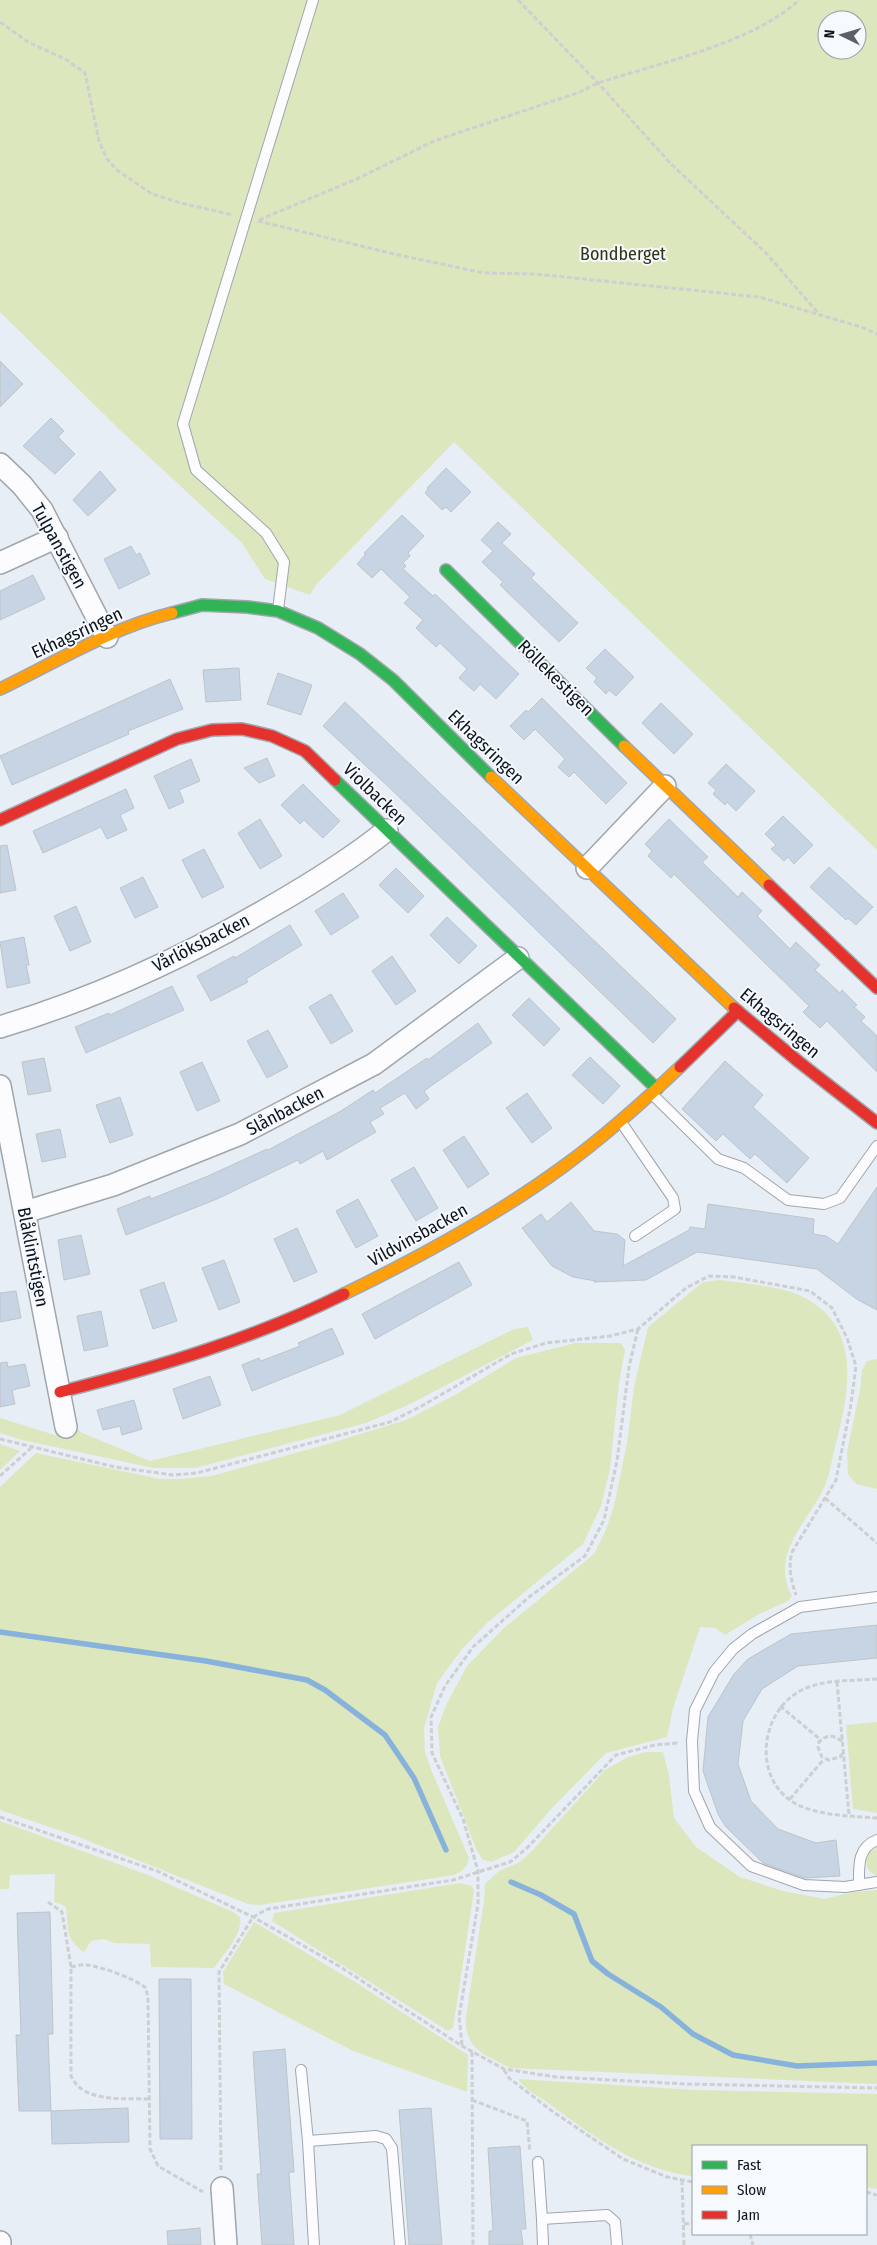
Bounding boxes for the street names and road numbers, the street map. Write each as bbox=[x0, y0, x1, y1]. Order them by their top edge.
street label: Tulpanstigen bbox=[27, 499, 91, 593]
street label: Ekhagsringen bbox=[28, 602, 126, 664]
street label: Röllekestigen bbox=[513, 635, 599, 721]
street label: Ekhagsringen bbox=[443, 705, 529, 789]
street label: Violbacken bbox=[338, 758, 412, 830]
street label: Vårlöksbacken bbox=[149, 909, 253, 977]
street label: Ekhagsringen bbox=[735, 983, 825, 1063]
street label: Slånbacken bbox=[243, 1081, 327, 1141]
street label: Vildvinsbacken bbox=[364, 1199, 472, 1271]
street label: Blåklintstigen bbox=[13, 1205, 53, 1309]

